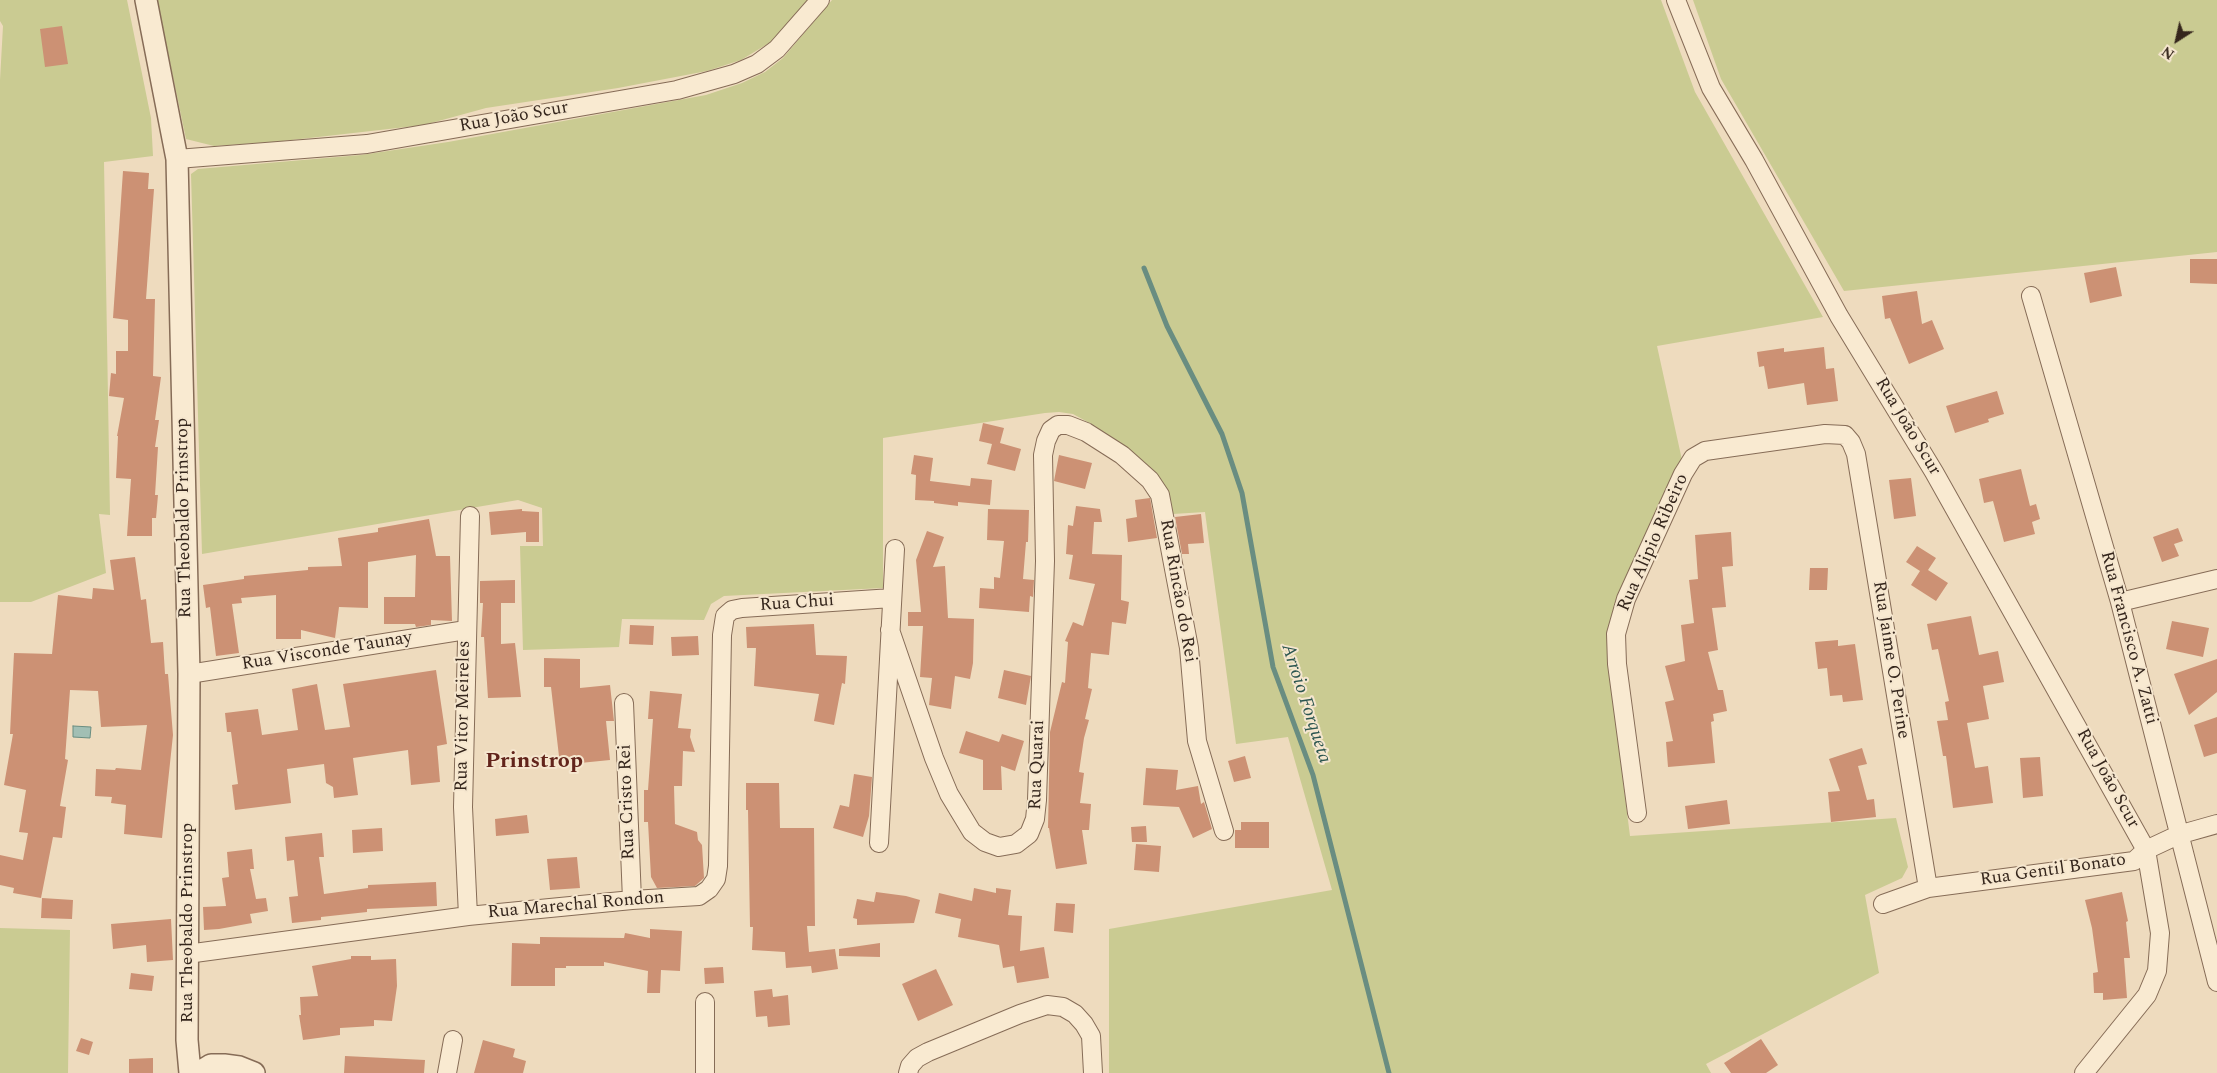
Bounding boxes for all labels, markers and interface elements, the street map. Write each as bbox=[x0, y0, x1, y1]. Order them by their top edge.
north arrow bbox=[2152, 15, 2202, 65]
text: N bbox=[2157, 41, 2179, 65]
street label: Rua João Scur bbox=[458, 98, 570, 138]
street label: Rua João Scur bbox=[1869, 374, 1945, 480]
street label: Rua Theobaldo Prinstrop bbox=[172, 418, 198, 618]
street label: Rua Alipio Ribeiro bbox=[1614, 471, 1694, 615]
street label: Rua Rincão do Rei bbox=[1154, 517, 1200, 665]
street label: Rua Francisco A. Zatti bbox=[2094, 549, 2162, 727]
street label: Rua Jaime O. Perine bbox=[1867, 580, 1913, 740]
street label: Rua Chui bbox=[759, 591, 835, 617]
street label: Rua Visconde Taunay bbox=[240, 628, 414, 676]
street label: Rua Vitor Meireles bbox=[452, 640, 476, 792]
water label: Arroio Forqueta bbox=[1275, 641, 1335, 767]
street label: Rua Quarai bbox=[1026, 719, 1050, 811]
street label: Rua João Scur bbox=[2071, 725, 2143, 833]
street label: Rua Cristo Rei bbox=[615, 744, 641, 860]
district label: Prinstrop bbox=[485, 750, 583, 776]
street label: Rua Theobaldo Prinstrop bbox=[177, 823, 199, 1023]
street label: Rua Gentil Bonato bbox=[1979, 850, 2127, 892]
street label: Rua Marechal Rondon bbox=[487, 888, 665, 924]

